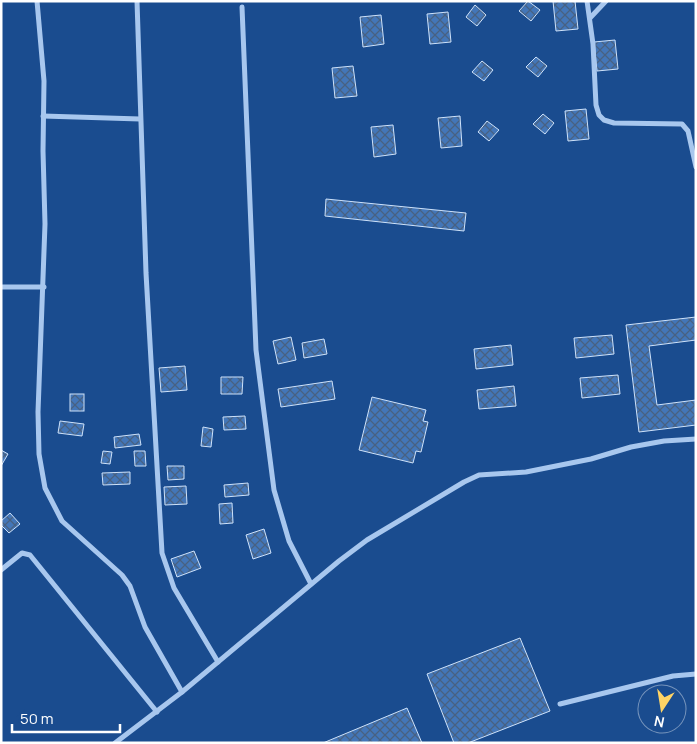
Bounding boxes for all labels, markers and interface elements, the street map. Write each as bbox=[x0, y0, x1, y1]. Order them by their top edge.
north arrow bbox=[637, 684, 687, 734]
scale bar bbox=[12, 702, 120, 734]
text: 50 m bbox=[20, 708, 54, 729]
text: N bbox=[652, 712, 666, 733]

